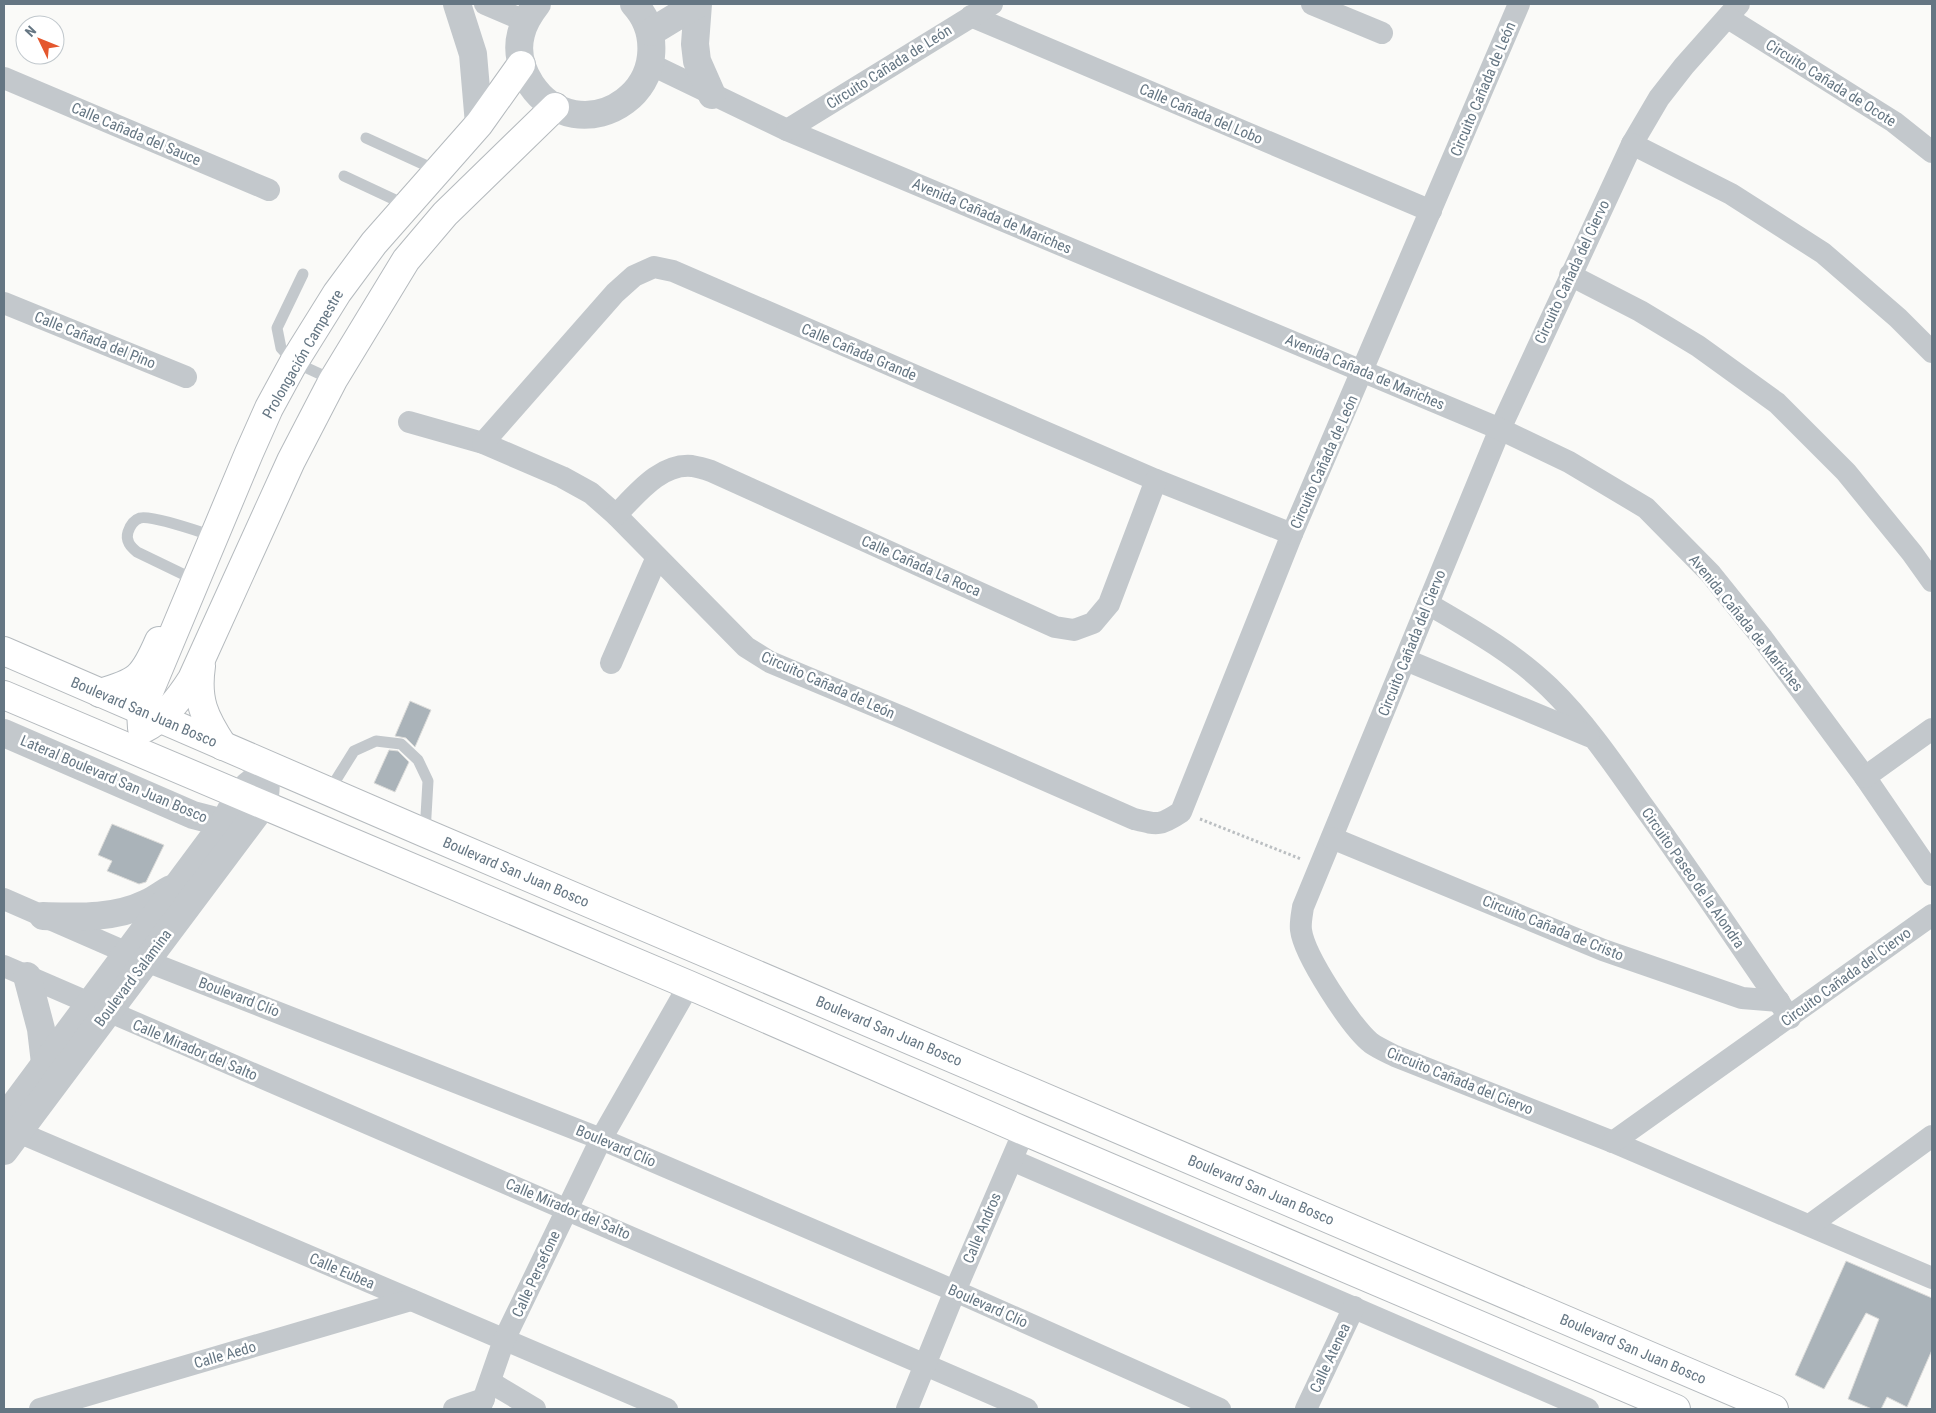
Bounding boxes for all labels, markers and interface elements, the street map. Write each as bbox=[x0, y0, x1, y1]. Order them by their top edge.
north arrow bbox=[15, 15, 65, 65]
street label: Circuito Cañada de León bbox=[1447, 19, 1519, 159]
street label: Circuito Cañada de León bbox=[823, 21, 955, 113]
text: N bbox=[22, 23, 39, 40]
street label: Circuito Cañada de Ocote bbox=[1762, 36, 1900, 130]
street label: Calle Cañada del Lobo bbox=[1137, 80, 1265, 148]
street label: Calle Cañada del Sauce bbox=[69, 99, 203, 169]
street label: Avenida Cañada de Mariches bbox=[910, 174, 1074, 258]
street label: Circuito Cañada del Ciervo bbox=[1531, 197, 1613, 347]
street label: Prolongación Campestre bbox=[259, 286, 347, 422]
street label: Calle Cañada del Pino bbox=[32, 307, 158, 373]
street label: Calle Cañada Grande bbox=[799, 320, 919, 384]
street label: Avenida Cañada de Mariches bbox=[1283, 330, 1447, 414]
street label: Circuito Cañada de León bbox=[1286, 392, 1362, 532]
street label: Calle Cañada La Roca bbox=[859, 532, 983, 600]
street label: Avenida Cañada de Mariches bbox=[1685, 551, 1807, 695]
street label: Circuito Cañada del Ciervo bbox=[1374, 567, 1450, 719]
street label: Circuito Cañada de León bbox=[758, 647, 898, 723]
street label: Boulevard San Juan Bosco bbox=[68, 673, 220, 751]
street label: Lateral Boulevard San Juan Bosco bbox=[18, 731, 210, 827]
street label: Circuito Paseo de la Alondra bbox=[1638, 804, 1748, 952]
street label: Boulevard San Juan Bosco bbox=[440, 833, 592, 911]
street label: Circuito Cañada de Cristo bbox=[1480, 891, 1626, 965]
street label: Circuito Cañada del Ciervo bbox=[1777, 924, 1915, 1030]
street label: Boulevard Salamina bbox=[91, 926, 175, 1030]
street label: Boulevard Clío bbox=[196, 973, 282, 1021]
street label: Boulevard San Juan Bosco bbox=[813, 992, 965, 1070]
street label: Calle Mirador del Salto bbox=[130, 1016, 260, 1084]
street label: Circuito Cañada del Ciervo bbox=[1384, 1043, 1536, 1119]
street label: Boulevard Clío bbox=[573, 1121, 659, 1171]
street label: Boulevard San Juan Bosco bbox=[1185, 1151, 1337, 1229]
street label: Calle Mirador del Salto bbox=[503, 1175, 633, 1243]
street label: Calle Andros bbox=[959, 1190, 1005, 1266]
street label: Calle Persefone bbox=[508, 1228, 564, 1320]
street label: Calle Eubea bbox=[307, 1249, 377, 1293]
street label: Boulevard Clío bbox=[945, 1280, 1031, 1332]
street label: Boulevard San Juan Bosco bbox=[1557, 1310, 1709, 1388]
street label: Calle Atenea bbox=[1306, 1320, 1354, 1396]
street label: Calle Aedo bbox=[192, 1338, 258, 1372]

